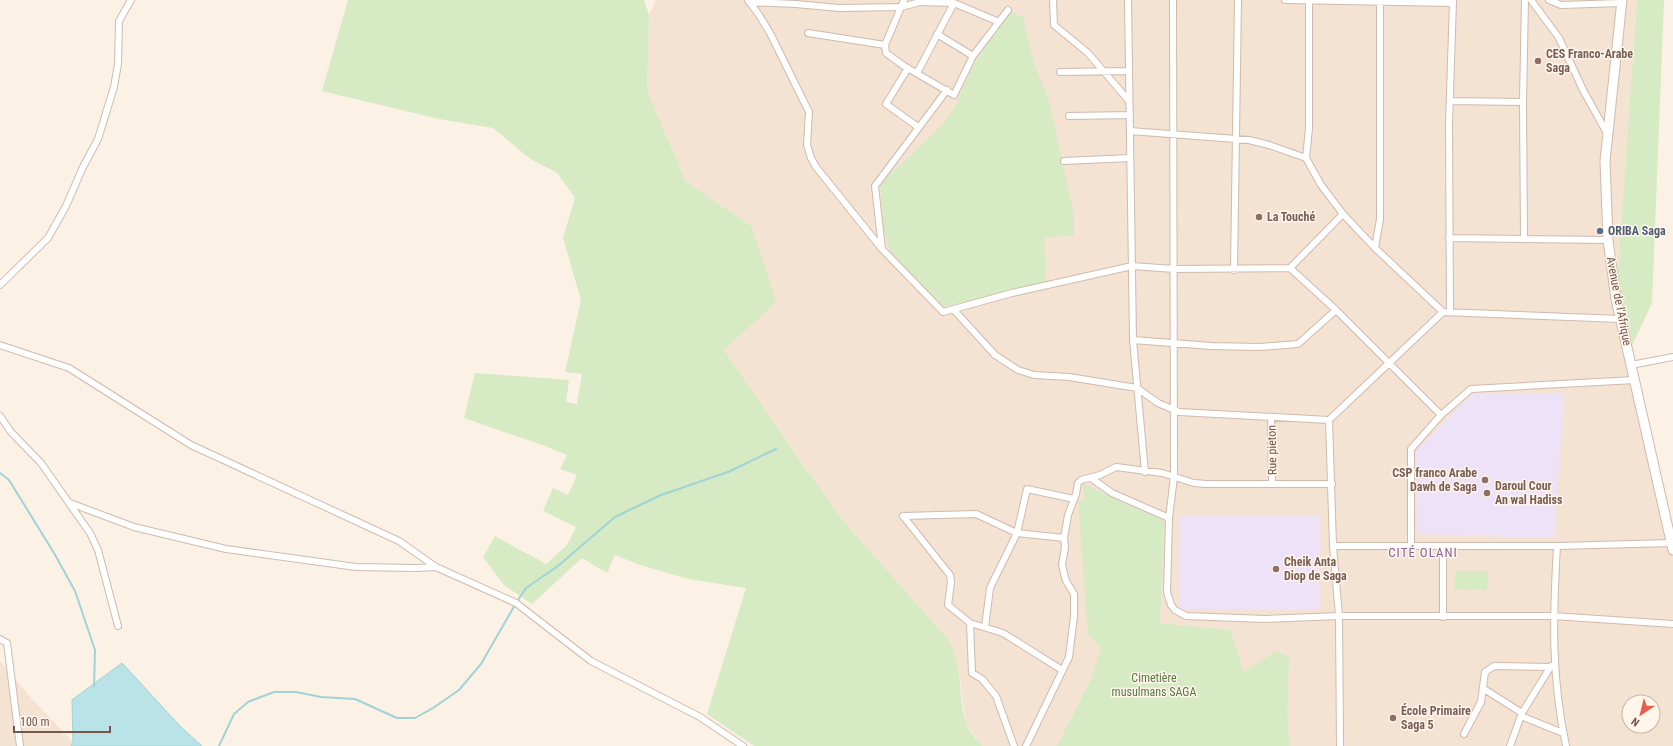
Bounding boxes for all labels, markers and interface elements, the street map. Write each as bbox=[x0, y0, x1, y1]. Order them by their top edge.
place label: CES Franco-Arabe Saga bbox=[1546, 47, 1633, 75]
marker: CES Franco-Arabe Saga bbox=[1533, 56, 1543, 66]
place label: La Touché bbox=[1267, 210, 1315, 224]
marker: La Touché bbox=[1254, 212, 1264, 222]
place label: ORIBA Saga bbox=[1608, 224, 1666, 238]
marker: ORIBA Saga bbox=[1595, 226, 1605, 236]
street label: Avenue de l'Afrique bbox=[1604, 255, 1635, 347]
street label: Rue pieton bbox=[1265, 425, 1279, 475]
place label: CSP franco Arabe Dawh de Saga bbox=[1392, 466, 1477, 494]
marker: CSP franco Arabe Dawh de Saga bbox=[1480, 475, 1490, 485]
place label: Daroul Cour An wal Hadiss bbox=[1495, 479, 1563, 507]
marker: Daroul Cour An wal Hadiss bbox=[1482, 488, 1492, 498]
district label: CITÉ OLANI bbox=[1388, 545, 1458, 560]
place label: Cheik Anta Diop de Saga bbox=[1284, 555, 1347, 583]
marker: Cheik Anta Diop de Saga bbox=[1271, 564, 1281, 574]
park label: Cimetière musulmans SAGA bbox=[1112, 671, 1196, 699]
north arrow bbox=[1621, 694, 1661, 734]
place label: École Primaire Saga 5 bbox=[1401, 703, 1471, 732]
scale bar bbox=[14, 708, 110, 734]
marker: École Primaire Saga 5 bbox=[1388, 713, 1398, 723]
text: N bbox=[1629, 714, 1642, 729]
text: 100 m bbox=[20, 715, 50, 729]

